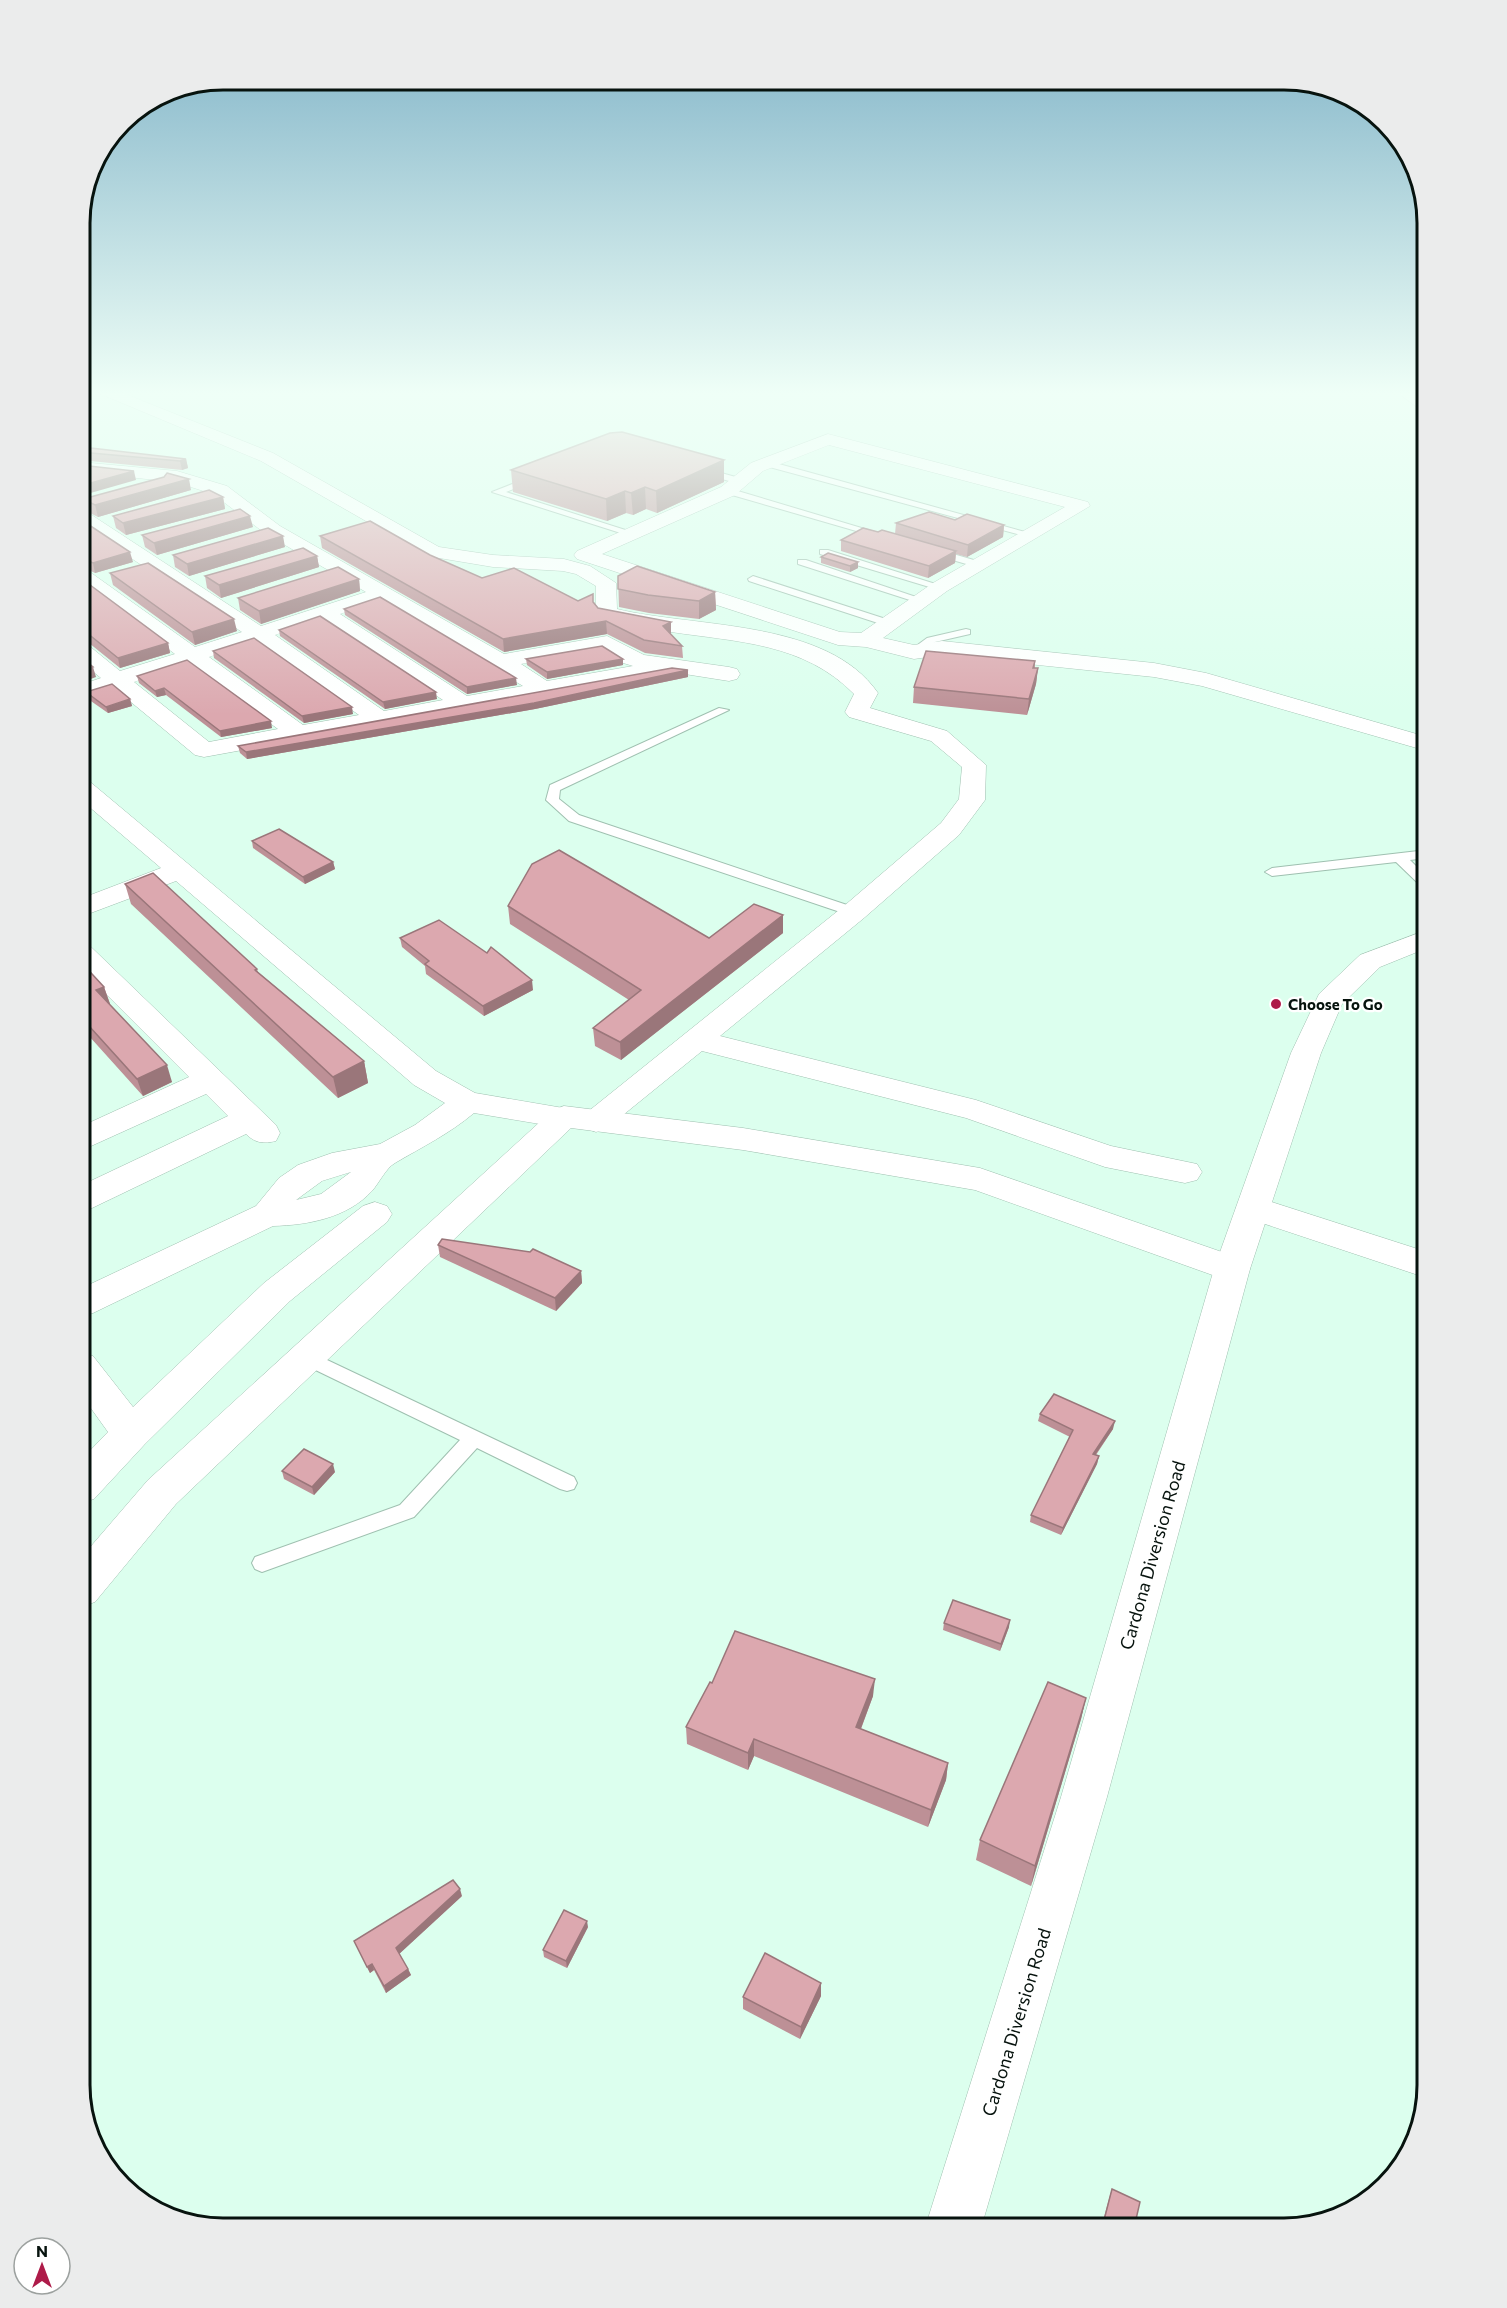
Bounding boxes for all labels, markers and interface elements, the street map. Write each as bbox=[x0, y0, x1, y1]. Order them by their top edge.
place label: Choose To Go bbox=[1288, 995, 1383, 1013]
marker: Choose To Go bbox=[1269, 997, 1283, 1011]
street label: Cardona Diversion Road bbox=[1114, 1458, 1190, 1652]
street label: Cardona Diversion Road bbox=[977, 1925, 1055, 2119]
north arrow bbox=[12, 2236, 72, 2296]
text: N bbox=[36, 2241, 48, 2260]

